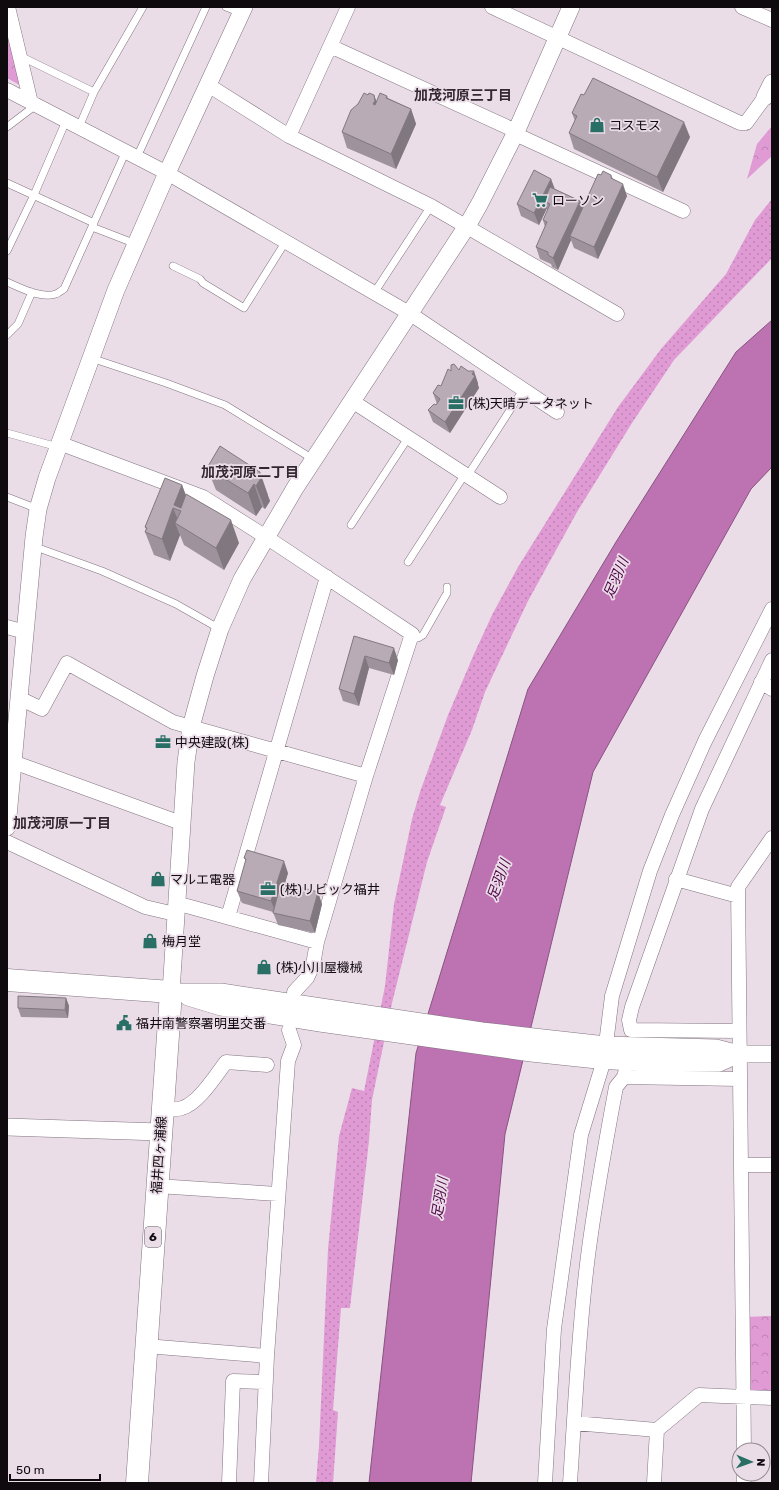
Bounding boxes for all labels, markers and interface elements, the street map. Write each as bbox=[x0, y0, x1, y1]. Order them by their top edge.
district label: 加茂河原三丁目 bbox=[414, 87, 512, 104]
shop icon: コスモス bbox=[588, 116, 606, 134]
place label: コスモス bbox=[609, 118, 661, 133]
supermarket icon: ローソン bbox=[531, 191, 549, 209]
place label: ローソン bbox=[552, 193, 604, 208]
office icon: (株)天晴データネット bbox=[447, 394, 465, 412]
place label: (株)天晴データネット bbox=[468, 396, 594, 411]
district label: 加茂河原二丁目 bbox=[201, 464, 299, 481]
water label: 足羽川 bbox=[600, 554, 633, 601]
office icon: 中央建設(株) bbox=[154, 733, 172, 751]
place label: 中央建設(株) bbox=[175, 735, 249, 750]
district label: 加茂河原一丁目 bbox=[13, 815, 111, 832]
water label: 足羽川 bbox=[484, 855, 515, 903]
shop icon: マルエ電器 bbox=[149, 870, 167, 888]
place label: マルエ電器 bbox=[170, 872, 235, 887]
office icon: (株)リビック福井 bbox=[259, 880, 277, 898]
place label: (株)リビック福井 bbox=[280, 882, 380, 897]
shop icon: 梅月堂 bbox=[141, 932, 159, 950]
place label: 梅月堂 bbox=[162, 934, 201, 949]
shop icon: (株)小川屋機械 bbox=[255, 958, 273, 976]
place label: (株)小川屋機械 bbox=[276, 960, 363, 975]
public building icon: 福井南警察署明里交番 bbox=[115, 1014, 133, 1032]
place label: 福井南警察署明里交番 bbox=[136, 1016, 266, 1031]
street label: 福井四ヶ浦線 bbox=[149, 1116, 169, 1194]
water label: 足羽川 bbox=[428, 1174, 452, 1220]
road number: 6 bbox=[145, 1227, 161, 1247]
north arrow bbox=[731, 1442, 771, 1482]
scale bar bbox=[10, 1456, 100, 1482]
text: N bbox=[754, 1458, 767, 1467]
text: 50 m bbox=[16, 1463, 44, 1477]

